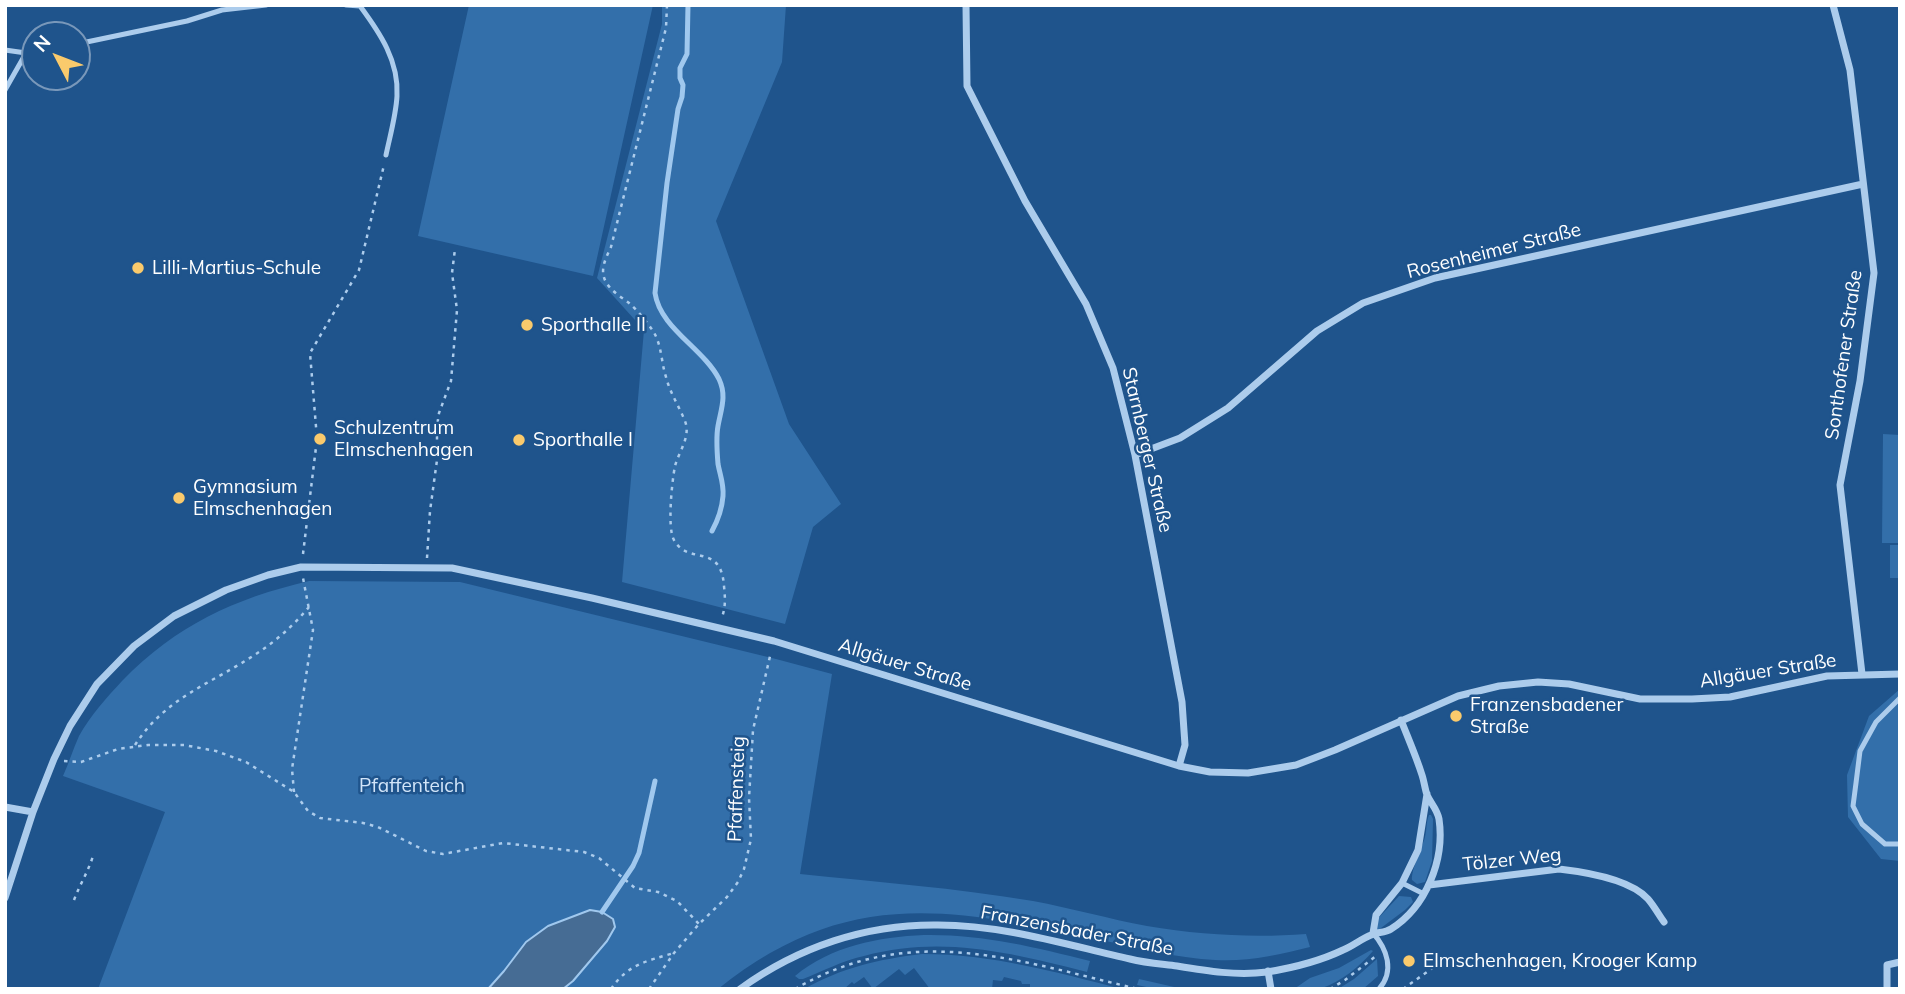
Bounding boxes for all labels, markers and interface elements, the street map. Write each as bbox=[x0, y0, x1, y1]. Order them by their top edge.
north arrow bbox=[21, 21, 91, 91]
text: N bbox=[28, 30, 56, 57]
street label: Rosenheimer Straße bbox=[1405, 218, 1583, 284]
place label: Lilli-Martius-Schule bbox=[152, 257, 321, 279]
marker: Lilli-Martius-Schule bbox=[130, 260, 146, 276]
street label: Sonthofener Straße bbox=[1821, 269, 1867, 441]
place label: Sporthalle II bbox=[541, 314, 646, 336]
marker: Sporthalle II bbox=[519, 317, 535, 333]
street label: Starnberger Straße bbox=[1117, 365, 1177, 535]
place label: Schulzentrum Elmschenhagen bbox=[334, 417, 473, 461]
place label: Sporthalle I bbox=[533, 429, 633, 451]
marker: Schulzentrum Elmschenhagen bbox=[312, 431, 328, 447]
marker: Sporthalle I bbox=[511, 432, 527, 448]
place label: Gymnasium Elmschenhagen bbox=[193, 476, 332, 520]
marker: Gymnasium Elmschenhagen bbox=[171, 490, 187, 506]
street label: Allgäuer Straße bbox=[836, 634, 974, 696]
street label: Allgäuer Straße bbox=[1698, 649, 1838, 693]
place label: Franzensbadener Straße bbox=[1470, 694, 1623, 738]
marker: Franzensbadener Straße bbox=[1448, 708, 1464, 724]
street label: Pfaffensteig bbox=[724, 736, 750, 842]
park label: Pfaffenteich bbox=[359, 775, 465, 797]
street label: Tölzer Weg bbox=[1462, 843, 1562, 877]
street label: Franzensbader Straße bbox=[979, 901, 1175, 961]
place label: Elmschenhagen, Krooger Kamp bbox=[1423, 950, 1697, 972]
marker: Elmschenhagen, Krooger Kamp bbox=[1401, 953, 1417, 969]

